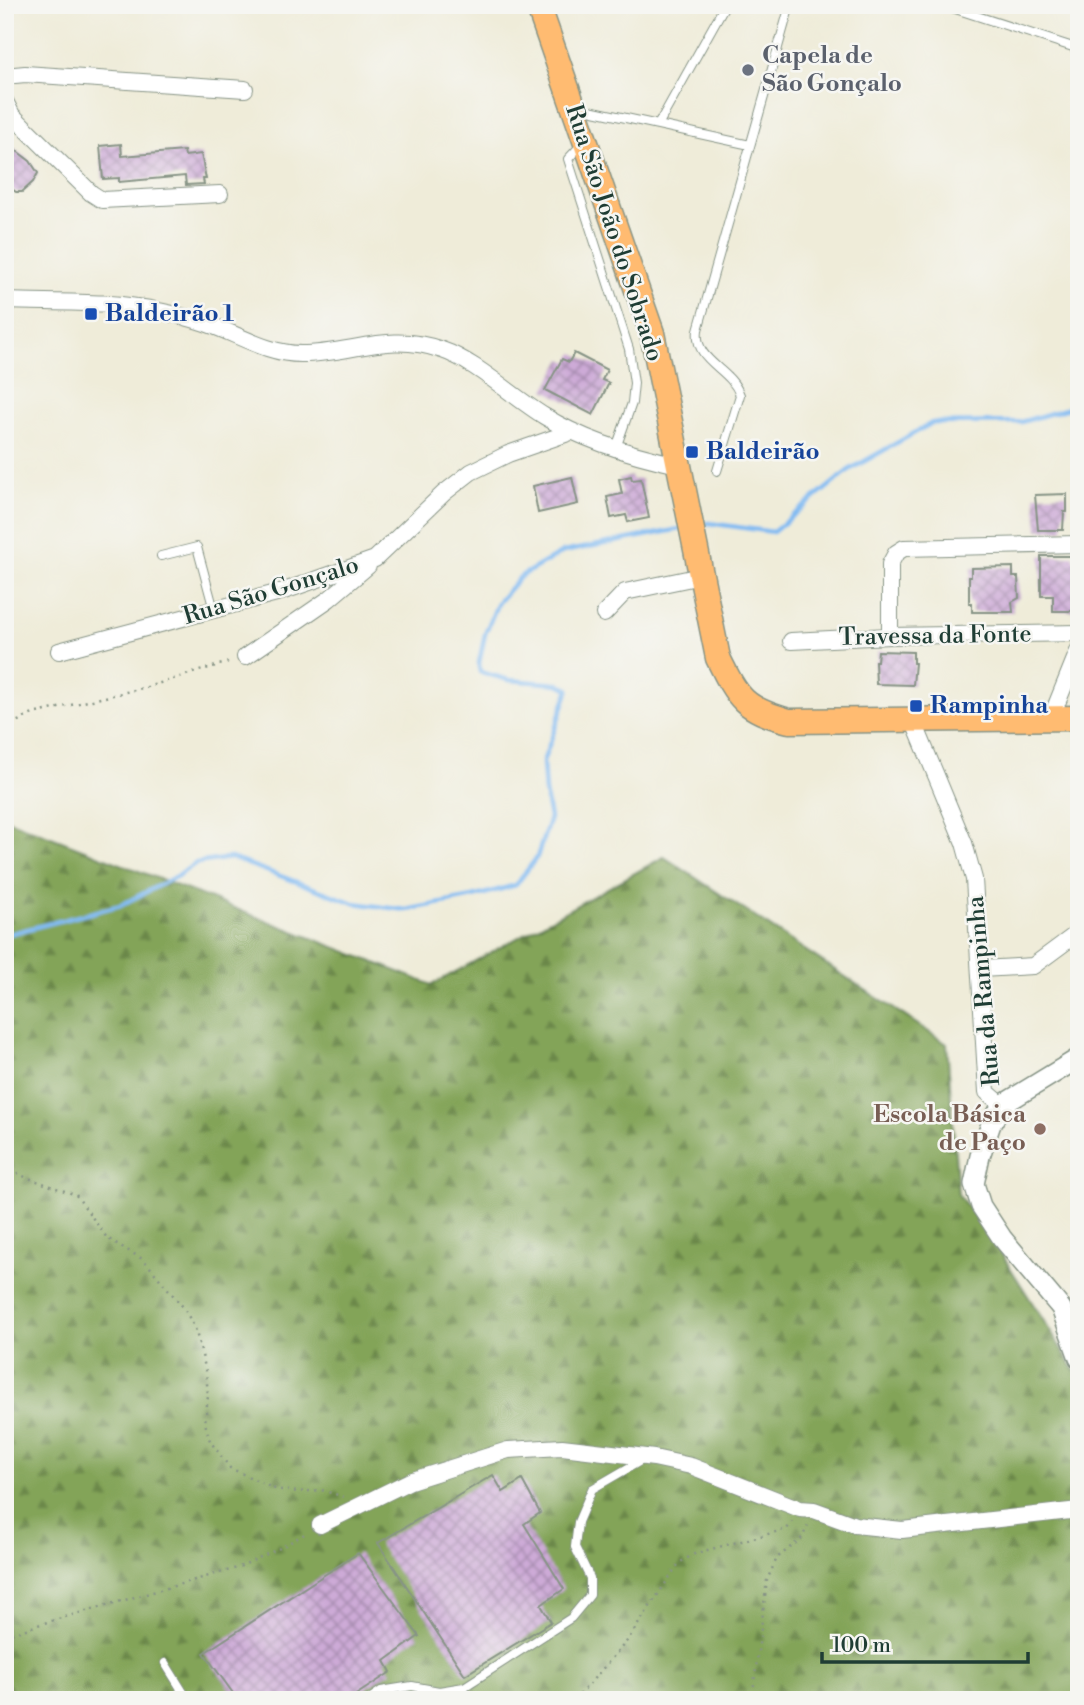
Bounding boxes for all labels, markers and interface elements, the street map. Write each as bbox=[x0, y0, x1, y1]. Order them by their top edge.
place label: Capela de São Gonçalo bbox=[762, 41, 902, 99]
marker: Capela de São Gonçalo bbox=[740, 62, 756, 78]
street label: Rua São João do Sobrado bbox=[558, 101, 670, 365]
place label: Baldeirão 1 bbox=[105, 299, 235, 329]
marker: Baldeirão 1 bbox=[83, 306, 99, 322]
place label: Baldeirão bbox=[706, 437, 820, 467]
marker: Baldeirão bbox=[684, 444, 700, 460]
street label: Rua São Gonçalo bbox=[180, 550, 362, 632]
street label: Travessa da Fonte bbox=[838, 619, 1032, 653]
place label: Rampinha bbox=[930, 691, 1049, 721]
marker: Rampinha bbox=[908, 698, 924, 714]
street label: Rua da Rampinha bbox=[961, 894, 1007, 1087]
place label: Escola Básica de Paço bbox=[873, 1100, 1027, 1158]
marker: Escola Básica de Paço bbox=[1032, 1121, 1048, 1137]
scale bar bbox=[822, 1621, 1028, 1665]
text: 100 m bbox=[832, 1633, 891, 1659]

